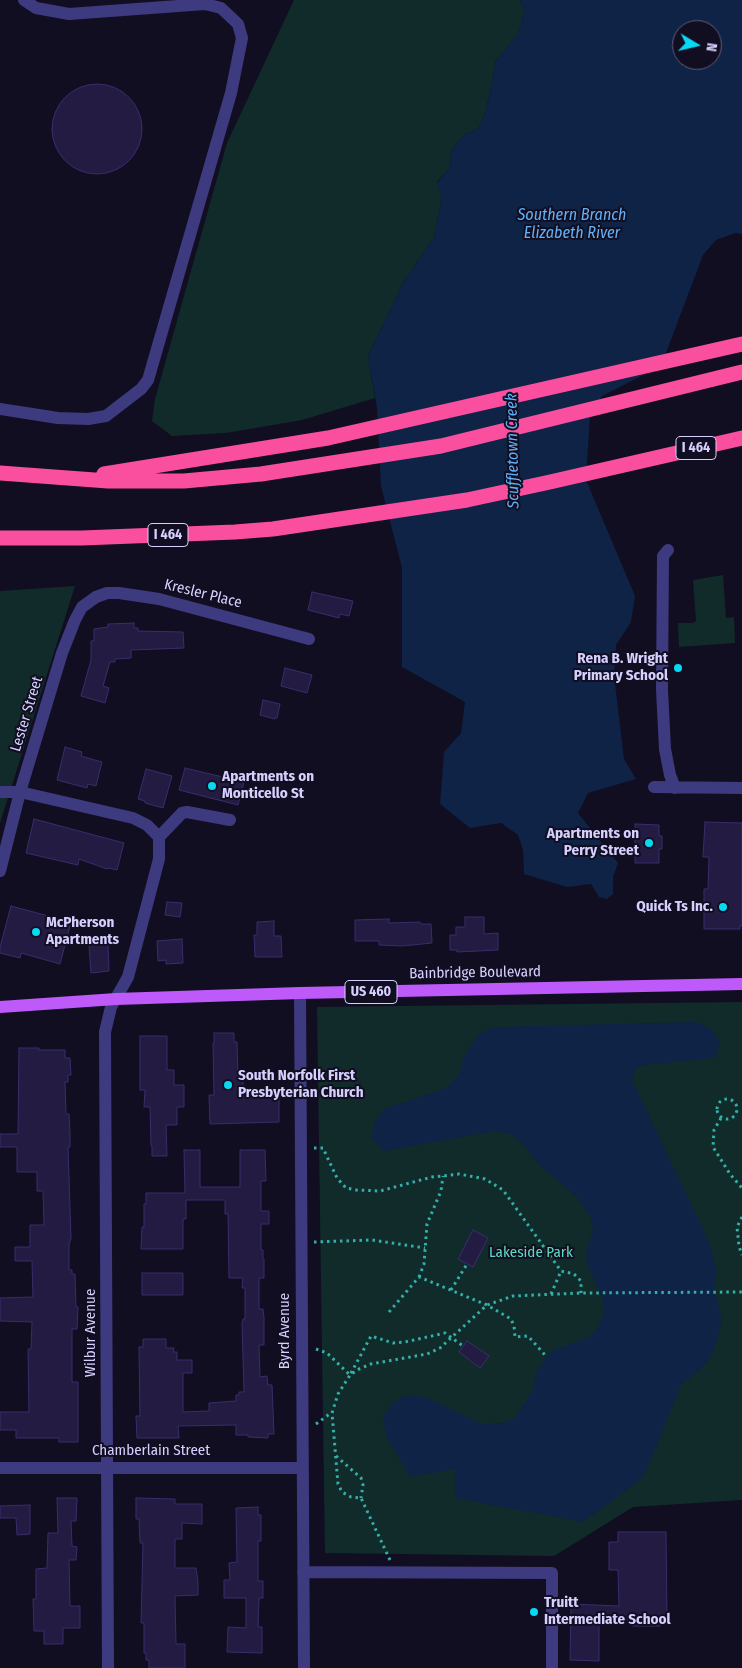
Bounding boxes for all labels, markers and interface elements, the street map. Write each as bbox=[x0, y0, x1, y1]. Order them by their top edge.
north arrow bbox=[672, 20, 722, 70]
text: N bbox=[702, 42, 720, 53]
water label: Southern Branch Elizabeth River bbox=[518, 206, 626, 244]
water label: Scuffletown Creek bbox=[502, 393, 524, 509]
road number: I 464 bbox=[676, 436, 716, 459]
road number: I 464 bbox=[148, 524, 188, 546]
street label: Kresler Place bbox=[162, 576, 244, 612]
place label: Rena B. Wright Primary School bbox=[574, 650, 668, 685]
marker: Rena B. Wright Primary School bbox=[672, 662, 684, 674]
street label: Lester Street bbox=[7, 674, 47, 754]
place label: Apartments on Monticello St bbox=[222, 768, 314, 803]
marker: Apartments on Monticello St bbox=[206, 780, 218, 792]
place label: Apartments on Perry Street bbox=[547, 825, 639, 860]
marker: Apartments on Perry Street bbox=[643, 837, 655, 849]
place label: Quick Ts Inc. bbox=[636, 898, 713, 916]
marker: Quick Ts Inc. bbox=[717, 901, 729, 913]
place label: McPherson Apartments bbox=[46, 914, 119, 949]
marker: McPherson Apartments bbox=[30, 926, 42, 938]
street label: Bainbridge Boulevard bbox=[409, 963, 541, 983]
road number: US 460 bbox=[345, 980, 397, 1004]
place label: South Norfolk First Presbyterian Church bbox=[238, 1067, 364, 1102]
marker: South Norfolk First Presbyterian Church bbox=[222, 1079, 234, 1091]
park label: Lakeside Park bbox=[489, 1244, 573, 1262]
street label: Wilbur Avenue bbox=[82, 1289, 100, 1377]
street label: Byrd Avenue bbox=[276, 1293, 294, 1369]
street label: Chamberlain Street bbox=[92, 1442, 210, 1460]
place label: Truitt Intermediate School bbox=[544, 1594, 671, 1629]
marker: Truitt Intermediate School bbox=[528, 1606, 540, 1618]

